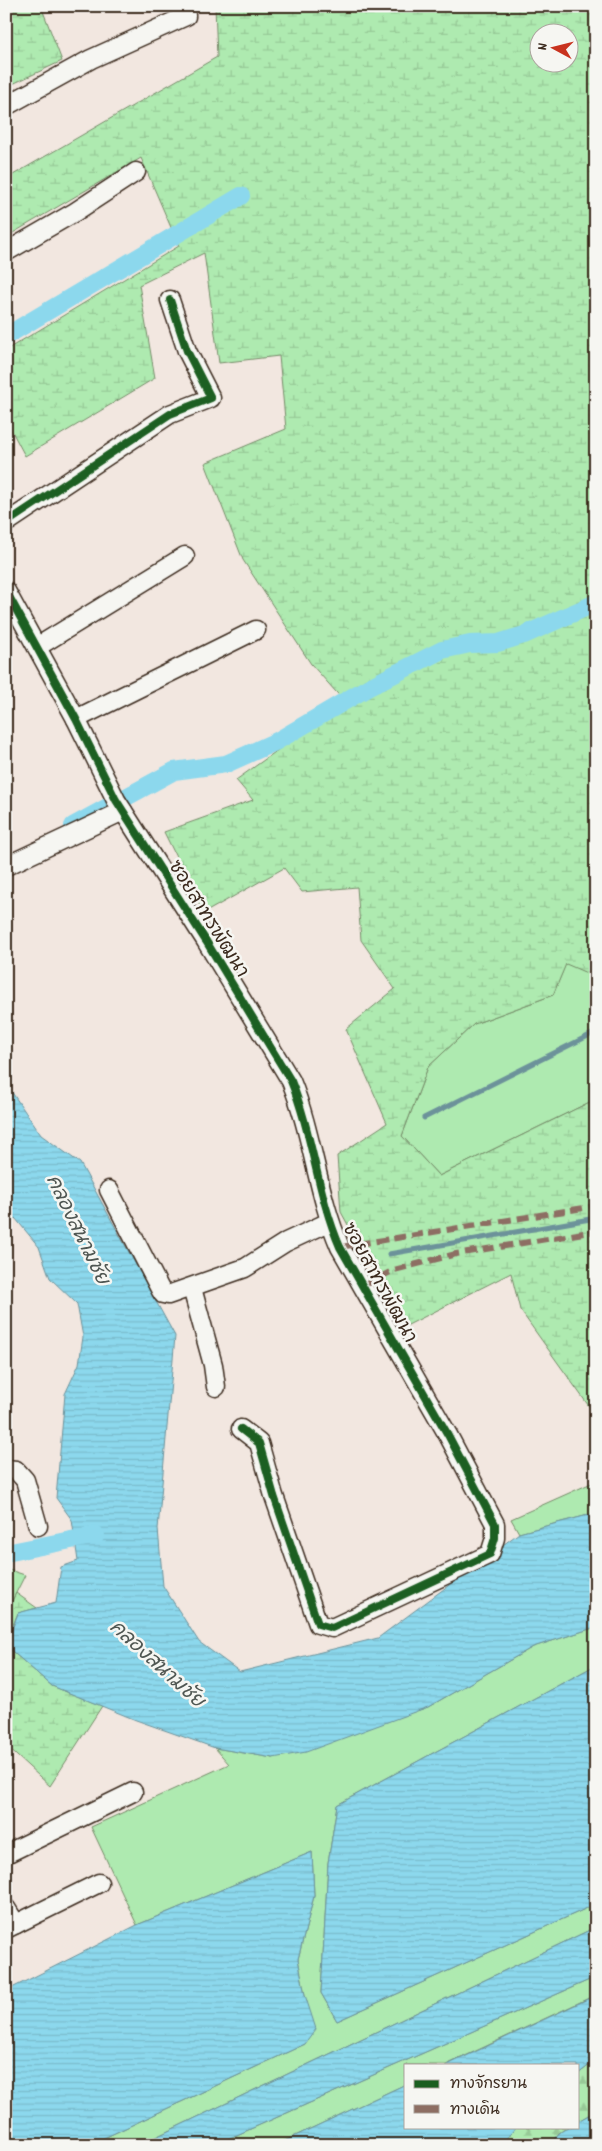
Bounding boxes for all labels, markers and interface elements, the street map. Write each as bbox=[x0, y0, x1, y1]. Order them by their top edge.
north arrow bbox=[530, 22, 580, 72]
text: N bbox=[533, 42, 553, 51]
street label: ซอยสาทรพัฒนา bbox=[160, 856, 254, 984]
water label: คลองสนามชัย bbox=[38, 1171, 116, 1292]
street label: ซอยสาทรพัฒนา bbox=[334, 1219, 422, 1349]
water label: คลองสนามชัย bbox=[102, 1615, 211, 1717]
legend bbox=[404, 2064, 580, 2128]
text: ทางจักรยาน bbox=[450, 2074, 527, 2096]
text: ทางเดิน bbox=[450, 2100, 500, 2122]

